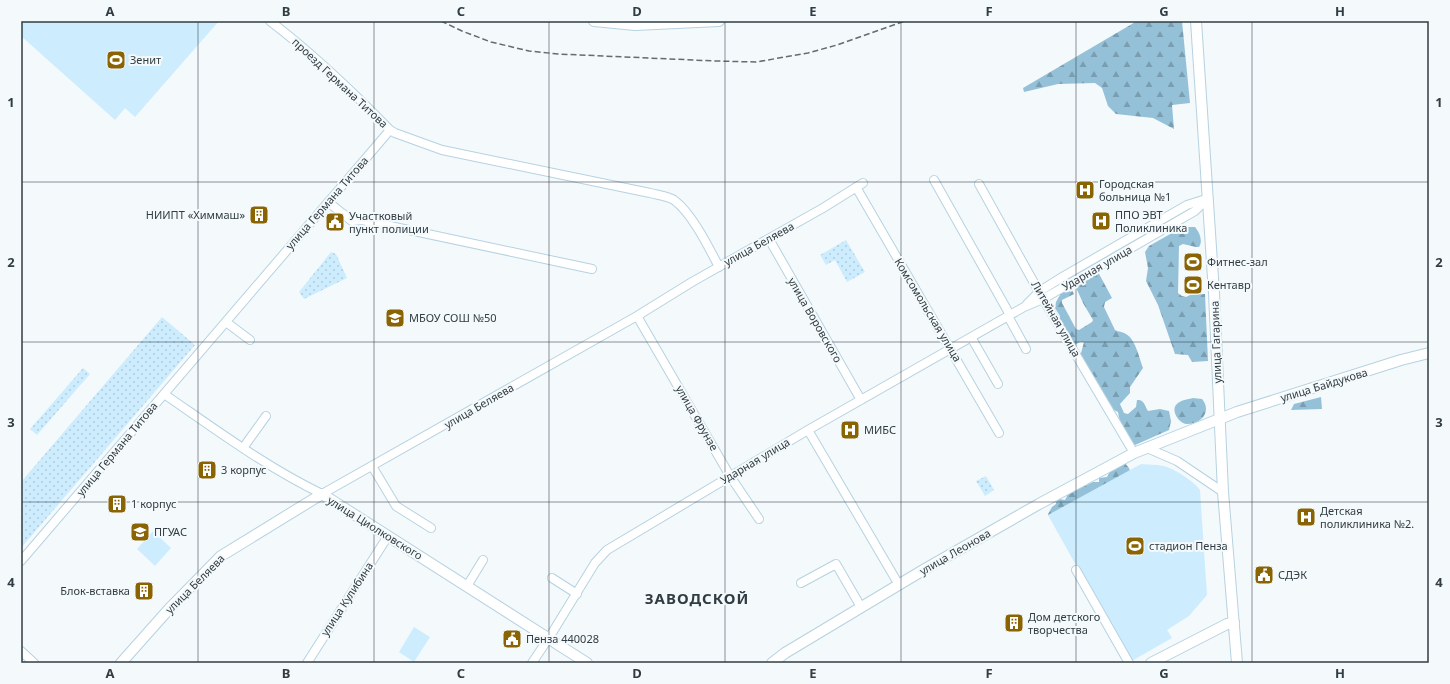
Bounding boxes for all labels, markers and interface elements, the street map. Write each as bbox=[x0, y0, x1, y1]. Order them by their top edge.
text: A bbox=[106, 2, 115, 20]
text: B bbox=[282, 2, 290, 20]
text: C bbox=[457, 2, 465, 20]
text: D bbox=[632, 2, 642, 20]
text: E bbox=[809, 2, 817, 20]
text: F bbox=[985, 2, 993, 20]
text: G bbox=[1159, 2, 1169, 20]
text: H bbox=[1335, 2, 1345, 20]
street label: проезд Германа Титова bbox=[289, 34, 391, 131]
sports icon: Зенит bbox=[105, 49, 127, 71]
place label: Зенит bbox=[130, 52, 161, 67]
text: 1 bbox=[7, 93, 15, 111]
text: 1 bbox=[1435, 93, 1443, 111]
street label: улица Германа Титова bbox=[282, 153, 371, 252]
place label: Городская больница №1 bbox=[1099, 176, 1171, 204]
hospital icon: Городская больница №1 bbox=[1074, 179, 1096, 201]
building icon: НИИПТ «Химмаш» bbox=[248, 204, 270, 226]
place label: НИИПТ «Химмаш» bbox=[146, 207, 245, 222]
place label: ППО ЭВТ Поликлиника bbox=[1115, 207, 1187, 235]
place label: Участковый пункт полиции bbox=[349, 208, 429, 236]
hospital icon: ППО ЭВТ Поликлиника bbox=[1090, 210, 1112, 232]
public building icon: Участковый пункт полиции bbox=[324, 211, 346, 233]
street label: улица Беляева bbox=[721, 218, 797, 269]
street label: Ударная улица bbox=[1059, 241, 1134, 294]
sports icon: Фитнес-зал bbox=[1182, 251, 1204, 273]
text: 2 bbox=[7, 253, 15, 271]
text: 2 bbox=[1435, 253, 1443, 271]
place label: Фитнес-зал bbox=[1207, 254, 1268, 269]
street label: Комсомольская улица bbox=[891, 255, 965, 364]
street label: улица Воровского bbox=[785, 274, 846, 365]
sports icon: Кентавр bbox=[1182, 274, 1204, 296]
place label: Кентавр bbox=[1207, 277, 1251, 292]
street label: Литейная улица bbox=[1029, 278, 1084, 360]
street label: улица Гагарина bbox=[1207, 300, 1224, 384]
school or university icon: МБОУ СОШ №50 bbox=[384, 307, 406, 329]
place label: МБОУ СОШ №50 bbox=[409, 310, 497, 325]
street label: улица Байдукова bbox=[1278, 364, 1369, 405]
street label: улица Беляева bbox=[441, 380, 516, 432]
street label: улица Фрунзе bbox=[673, 382, 722, 453]
street label: улица Германа Титова bbox=[73, 398, 161, 499]
text: 3 bbox=[7, 413, 15, 431]
text: 3 bbox=[1435, 413, 1443, 431]
hospital icon: МИБС bbox=[839, 419, 861, 441]
place label: МИБС bbox=[864, 422, 896, 437]
street label: Ударная улица bbox=[717, 434, 792, 487]
building icon: 3 корпус bbox=[196, 459, 218, 481]
place label: 3 корпус bbox=[221, 462, 266, 477]
street label: улица Циолковского bbox=[325, 492, 426, 563]
building icon: 1 корпус bbox=[106, 493, 128, 515]
place label: 1 корпус bbox=[131, 496, 176, 511]
place label: Детская поликлиника №2. bbox=[1320, 503, 1414, 531]
hospital icon: Детская поликлиника №2. bbox=[1295, 506, 1317, 528]
school or university icon: ПГУАС bbox=[129, 521, 151, 543]
place label: ПГУАС bbox=[154, 524, 187, 539]
street label: улица Леонова bbox=[916, 525, 993, 578]
sports icon: стадион Пенза bbox=[1124, 535, 1146, 557]
place label: стадион Пенза bbox=[1149, 538, 1228, 553]
street label: улица Беляева bbox=[162, 551, 228, 617]
street label: улица Кулибина bbox=[317, 559, 376, 639]
public building icon: СДЭК bbox=[1253, 564, 1275, 586]
place label: СДЭК bbox=[1278, 567, 1307, 582]
text: 4 bbox=[7, 573, 15, 591]
text: 4 bbox=[1435, 573, 1443, 591]
building icon: Блок-вставка bbox=[133, 580, 155, 602]
place label: Блок-вставка bbox=[60, 583, 130, 598]
district label: ЗАВОДСКОЙ bbox=[645, 588, 749, 608]
place label: Дом детского творчества bbox=[1028, 609, 1100, 637]
building icon: Дом детского творчества bbox=[1003, 612, 1025, 634]
public building icon: Пенза 440028 bbox=[501, 628, 523, 650]
place label: Пенза 440028 bbox=[526, 631, 599, 646]
text: A bbox=[106, 664, 115, 682]
text: B bbox=[282, 664, 290, 682]
text: C bbox=[457, 664, 465, 682]
text: D bbox=[632, 664, 642, 682]
text: E bbox=[809, 664, 817, 682]
text: F bbox=[985, 664, 993, 682]
text: G bbox=[1159, 664, 1169, 682]
text: H bbox=[1335, 664, 1345, 682]

